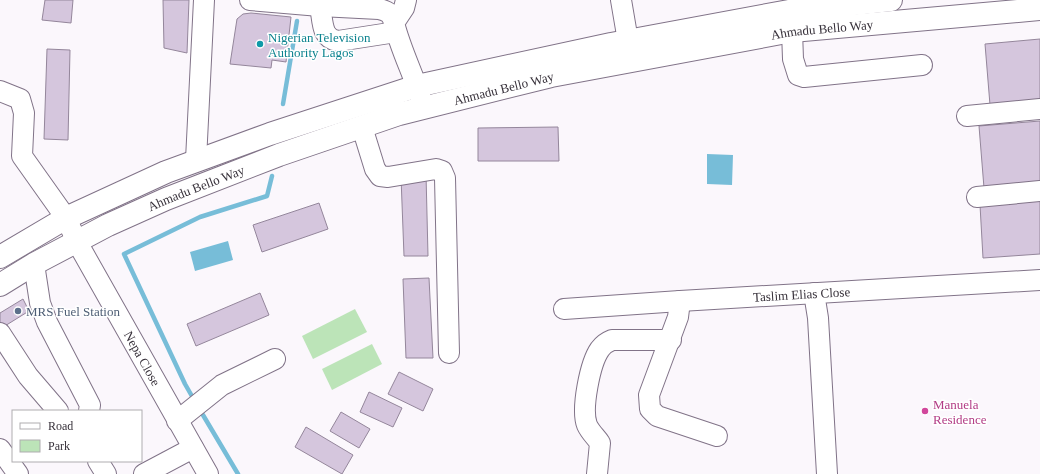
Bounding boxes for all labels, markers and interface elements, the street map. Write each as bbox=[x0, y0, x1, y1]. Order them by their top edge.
street label: Ahmadu Bello Way bbox=[770, 17, 874, 43]
place label: Nigerian Television Authority Lagos bbox=[268, 30, 371, 60]
marker: Nigerian Television Authority Lagos bbox=[255, 39, 265, 49]
street label: Ahmadu Bello Way bbox=[452, 68, 556, 108]
street label: Ahmadu Bello Way bbox=[145, 162, 247, 214]
street label: Taslim Elias Close bbox=[752, 284, 851, 305]
place label: MRS Fuel Station bbox=[26, 304, 120, 319]
marker: MRS Fuel Station bbox=[13, 306, 23, 316]
street label: Nepa Close bbox=[121, 328, 164, 389]
place label: Manuela Residence bbox=[933, 397, 987, 427]
marker: Manuela Residence bbox=[920, 406, 930, 416]
legend bbox=[12, 410, 142, 462]
text: Road bbox=[48, 419, 73, 433]
text: Park bbox=[48, 439, 70, 453]

